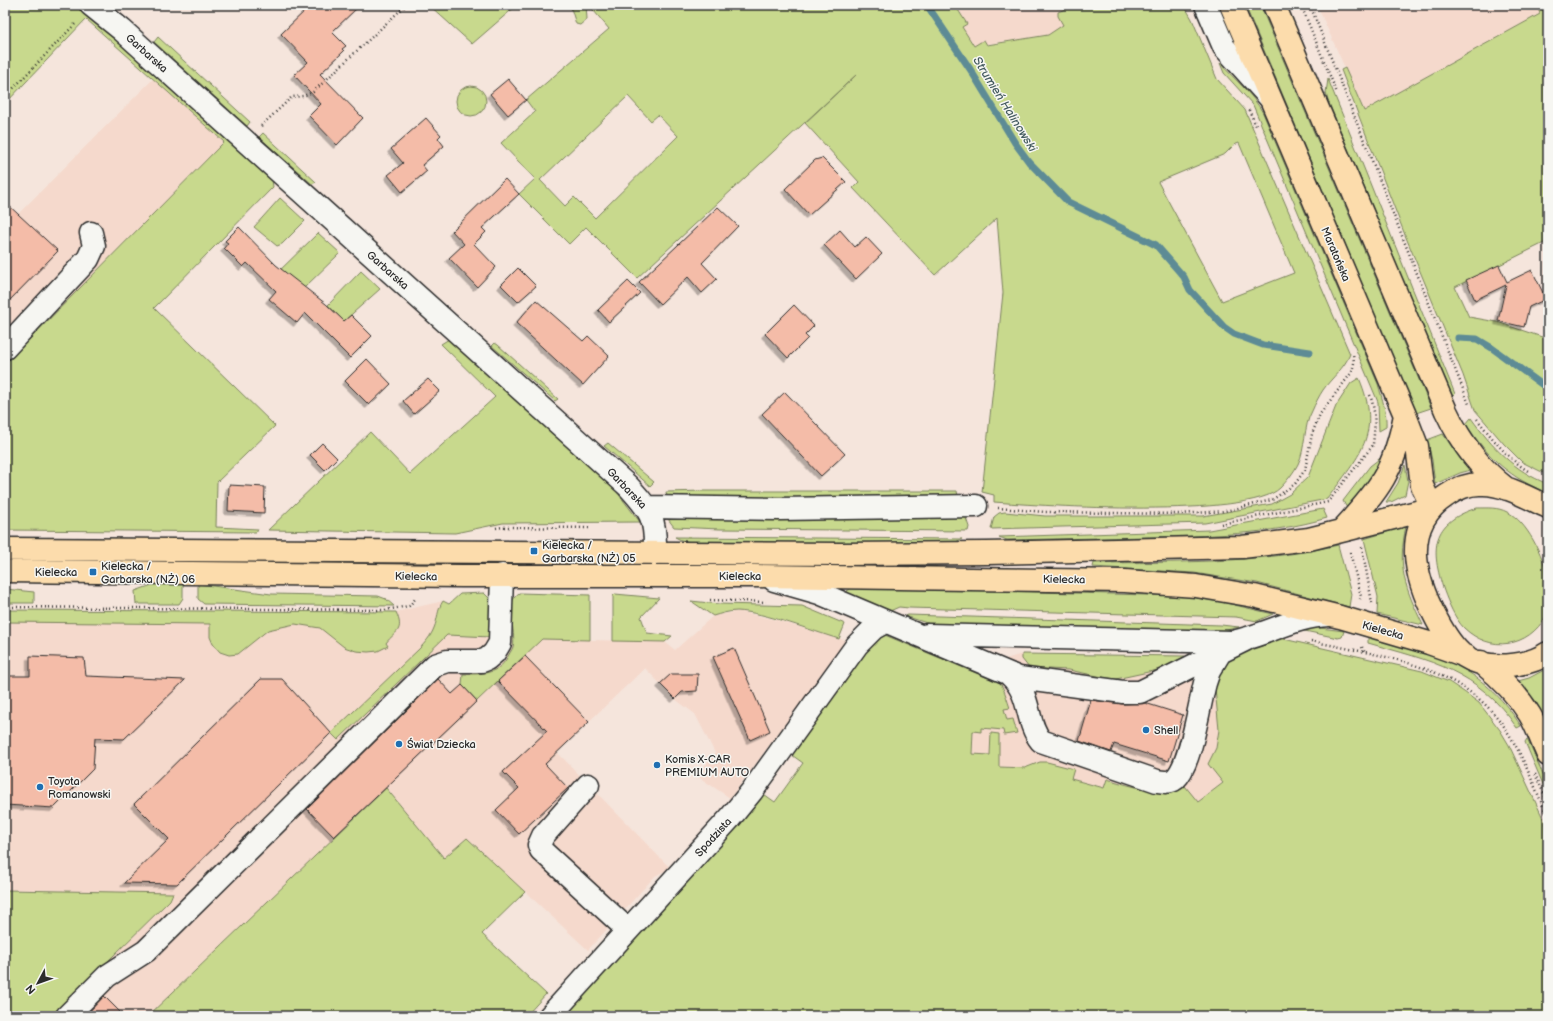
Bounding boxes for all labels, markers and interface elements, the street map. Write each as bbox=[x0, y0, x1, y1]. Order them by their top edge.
street label: Garbarska bbox=[123, 31, 170, 76]
water label: Strumień Halinowski bbox=[969, 54, 1041, 156]
street label: Maratońska bbox=[1318, 225, 1353, 283]
street label: Garbarska bbox=[364, 248, 411, 293]
street label: Garbarska bbox=[604, 465, 649, 511]
place label: Kielecka / Garbarska (NŻ) 05 bbox=[542, 539, 635, 565]
marker: Kielecka / Garbarska (NŻ) 05 bbox=[529, 546, 539, 556]
place label: Kielecka / Garbarska (NŻ) 06 bbox=[101, 560, 195, 586]
street label: Kielecka bbox=[35, 566, 77, 579]
marker: Kielecka / Garbarska (NŻ) 06 bbox=[88, 567, 98, 577]
street label: Kielecka bbox=[395, 570, 437, 583]
street label: Kielecka bbox=[719, 570, 761, 583]
street label: Kielecka bbox=[1043, 573, 1085, 586]
street label: Kielecka bbox=[1361, 618, 1405, 643]
place label: Shell bbox=[1154, 724, 1178, 737]
marker: Shell bbox=[1141, 725, 1151, 735]
place label: Świat Dziecka bbox=[407, 737, 476, 751]
marker: Świat Dziecka bbox=[394, 739, 404, 749]
place label: Komis X-CAR PREMIUM AUTO bbox=[665, 753, 749, 779]
marker: Komis X-CAR PREMIUM AUTO bbox=[652, 760, 662, 770]
place label: Toyota Romanowski bbox=[48, 775, 111, 801]
marker: Toyota Romanowski bbox=[35, 782, 45, 792]
street label: Spadzista bbox=[692, 815, 734, 860]
north arrow bbox=[18, 963, 58, 1003]
text: N bbox=[23, 982, 38, 997]

